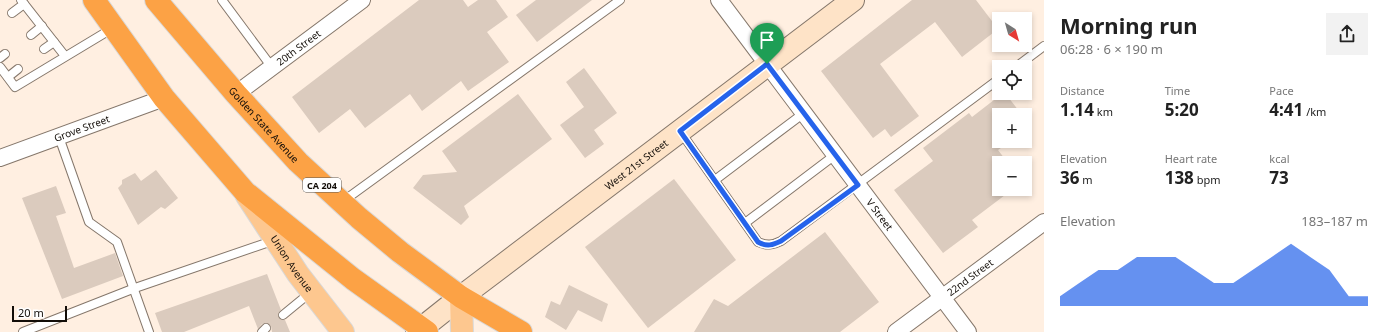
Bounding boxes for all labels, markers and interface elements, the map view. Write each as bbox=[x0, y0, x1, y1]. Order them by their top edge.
text: Morning run bbox=[1060, 10, 1198, 40]
north arrow bbox=[992, 12, 1032, 52]
map controls bbox=[992, 12, 1032, 196]
button: share bbox=[1326, 13, 1368, 55]
pin bbox=[750, 23, 784, 64]
street label: 20th Street bbox=[274, 26, 324, 68]
icon: arrive bbox=[756, 29, 778, 51]
text: 06:28 · 6 × 190 m bbox=[1060, 40, 1163, 58]
button: locate bbox=[992, 60, 1032, 100]
text: Distance bbox=[1060, 83, 1105, 98]
text: Time bbox=[1165, 83, 1190, 98]
text: Pace bbox=[1269, 83, 1294, 98]
street label: Golden State Avenue bbox=[226, 84, 303, 166]
text: 1.14 bbox=[1060, 98, 1094, 121]
text: 5:20 bbox=[1165, 98, 1199, 121]
text: 4:41 bbox=[1269, 98, 1303, 121]
text: km bbox=[1094, 104, 1113, 119]
text: /km bbox=[1303, 104, 1326, 119]
button: + bbox=[992, 108, 1032, 148]
street label: Grove Street bbox=[52, 111, 112, 145]
street label: West 21st Street bbox=[602, 135, 671, 193]
text: Elevation bbox=[1060, 151, 1107, 166]
text: Heart rate bbox=[1165, 151, 1217, 166]
text: kcal bbox=[1269, 151, 1290, 166]
button: − bbox=[992, 156, 1032, 196]
text: 36 bbox=[1060, 166, 1079, 189]
text: 138 bbox=[1165, 166, 1194, 189]
text: 73 bbox=[1269, 166, 1289, 189]
text: m bbox=[1079, 172, 1093, 187]
text: bpm bbox=[1194, 172, 1221, 187]
road number: CA 204 bbox=[303, 178, 341, 192]
street label: V Street bbox=[863, 196, 897, 234]
text: Elevation bbox=[1060, 212, 1116, 230]
text: 183–187 m bbox=[1301, 212, 1368, 230]
street label: Union Avenue bbox=[267, 232, 317, 295]
street label: 22nd Street bbox=[944, 255, 996, 299]
scale bar bbox=[12, 304, 67, 323]
text: 20 m bbox=[18, 305, 44, 320]

